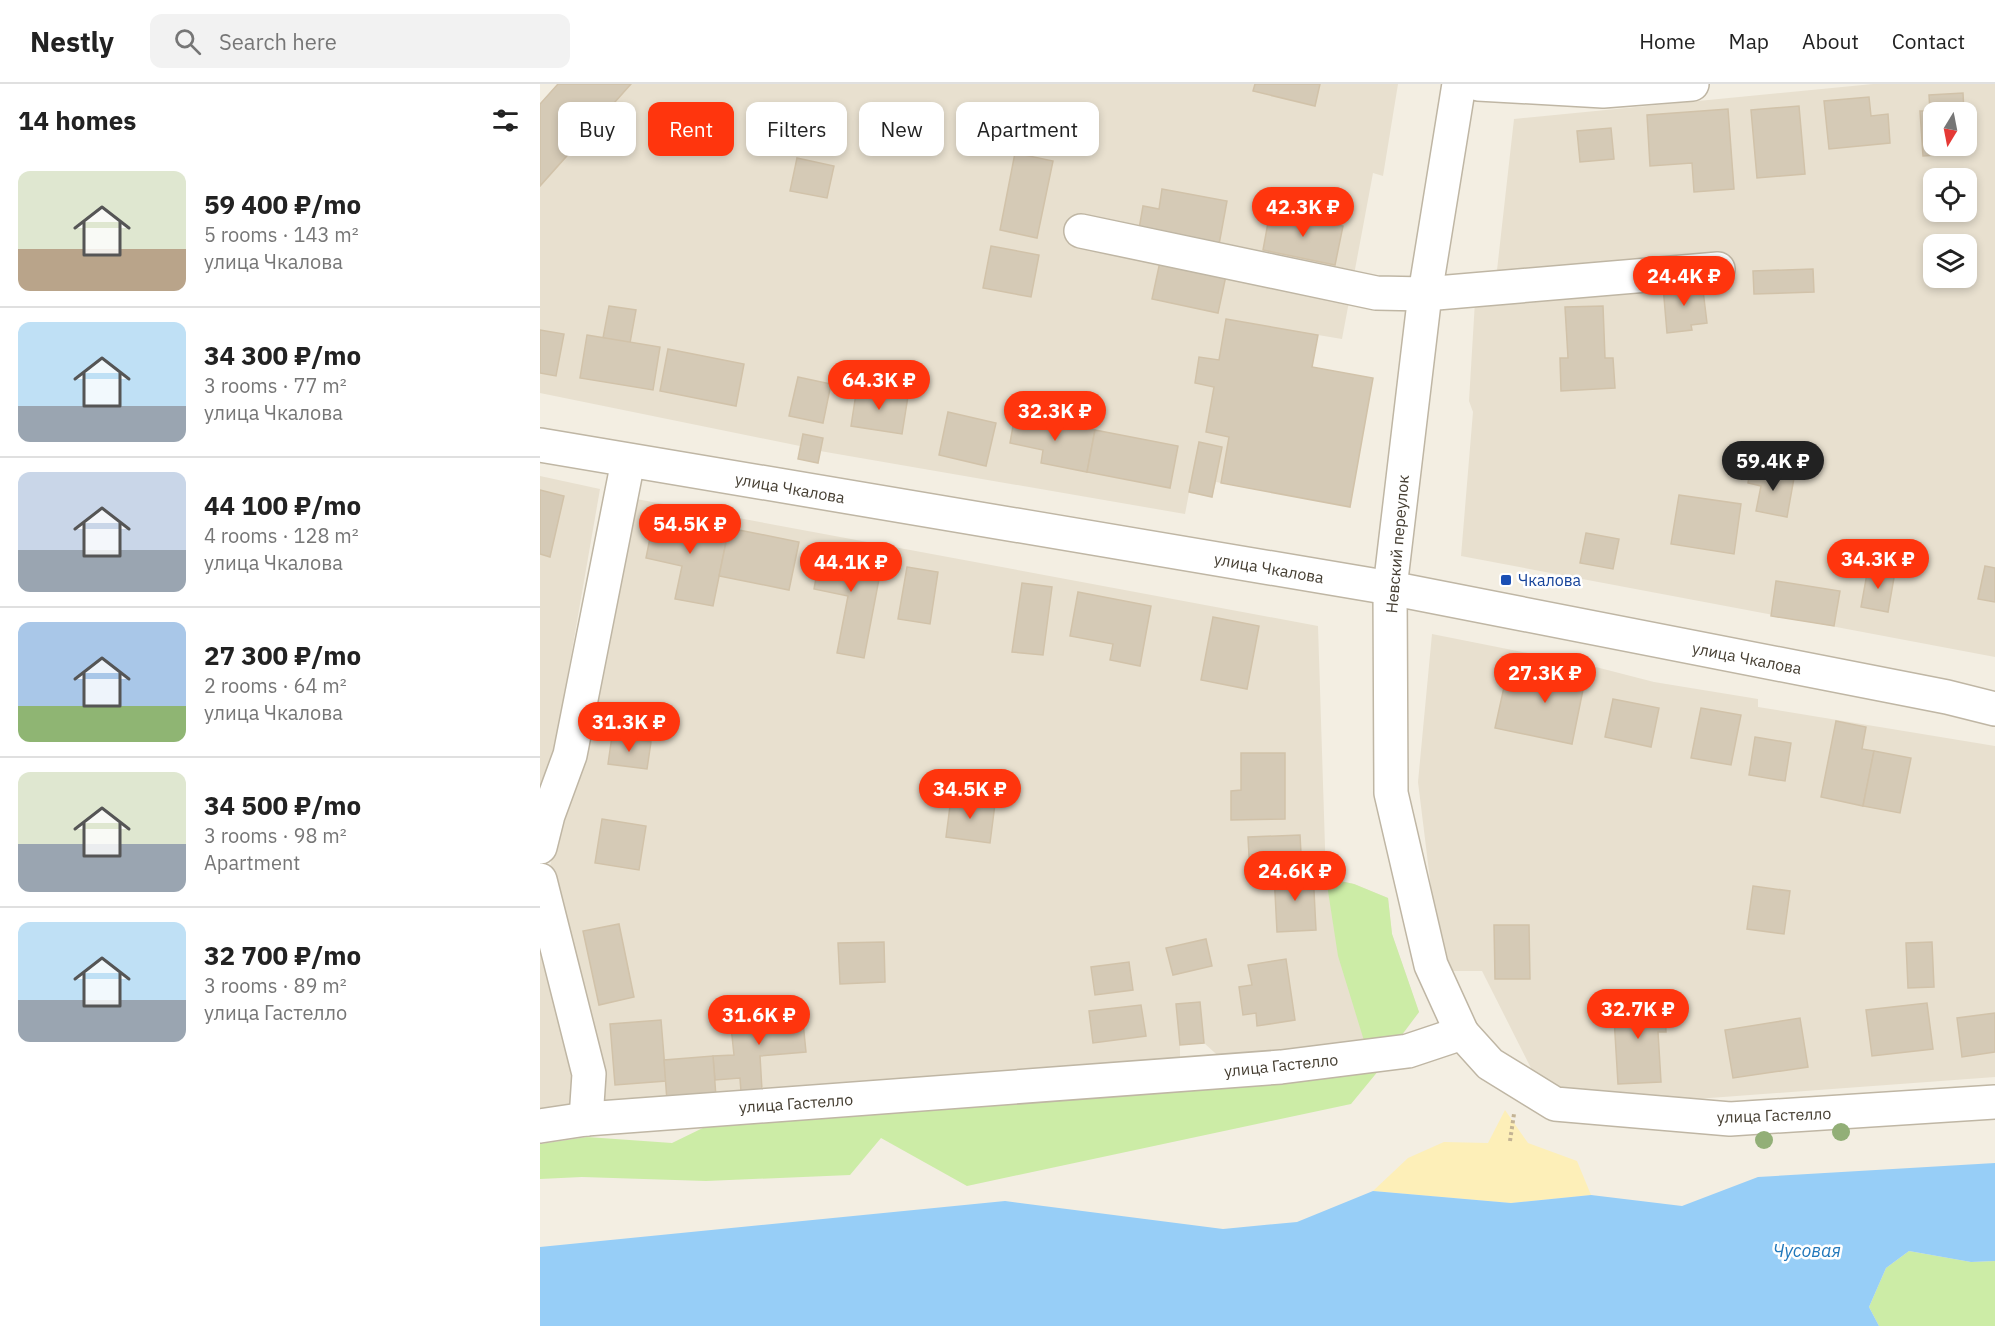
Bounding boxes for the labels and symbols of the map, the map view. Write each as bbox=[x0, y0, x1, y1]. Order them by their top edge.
north arrow bbox=[1923, 102, 1977, 156]
pin: 42.3K ₽ bbox=[1248, 187, 1358, 238]
pin: 24.4K ₽ bbox=[1629, 256, 1739, 307]
pin: 64.3K ₽ bbox=[824, 360, 934, 411]
pin: 32.3K ₽ bbox=[1000, 391, 1110, 442]
pin: 59.4K ₽ bbox=[1718, 441, 1828, 492]
street label: улица Чкалова bbox=[734, 469, 847, 508]
street label: Невский переулок bbox=[1381, 474, 1413, 614]
pin: 54.5K ₽ bbox=[635, 504, 745, 555]
pin: 34.3K ₽ bbox=[1823, 539, 1933, 590]
pin: 44.1K ₽ bbox=[796, 542, 906, 593]
street label: улица Чкалова bbox=[1213, 549, 1326, 588]
place label: Чкалова bbox=[1518, 570, 1582, 590]
marker: Чкалова bbox=[1499, 573, 1513, 587]
street label: улица Чкалова bbox=[1691, 638, 1804, 679]
pin: 27.3K ₽ bbox=[1490, 653, 1600, 704]
pin: 31.3K ₽ bbox=[574, 702, 684, 753]
pin: 34.5K ₽ bbox=[915, 769, 1025, 820]
pin: 24.6K ₽ bbox=[1240, 851, 1350, 902]
pin: 32.7K ₽ bbox=[1583, 989, 1693, 1040]
pin: 31.6K ₽ bbox=[704, 995, 814, 1046]
street label: улица Гастелло bbox=[1223, 1049, 1339, 1081]
street label: улица Гастелло bbox=[738, 1089, 854, 1117]
street label: улица Гастелло bbox=[1716, 1103, 1832, 1127]
water label: Чусовая bbox=[1773, 1239, 1841, 1262]

